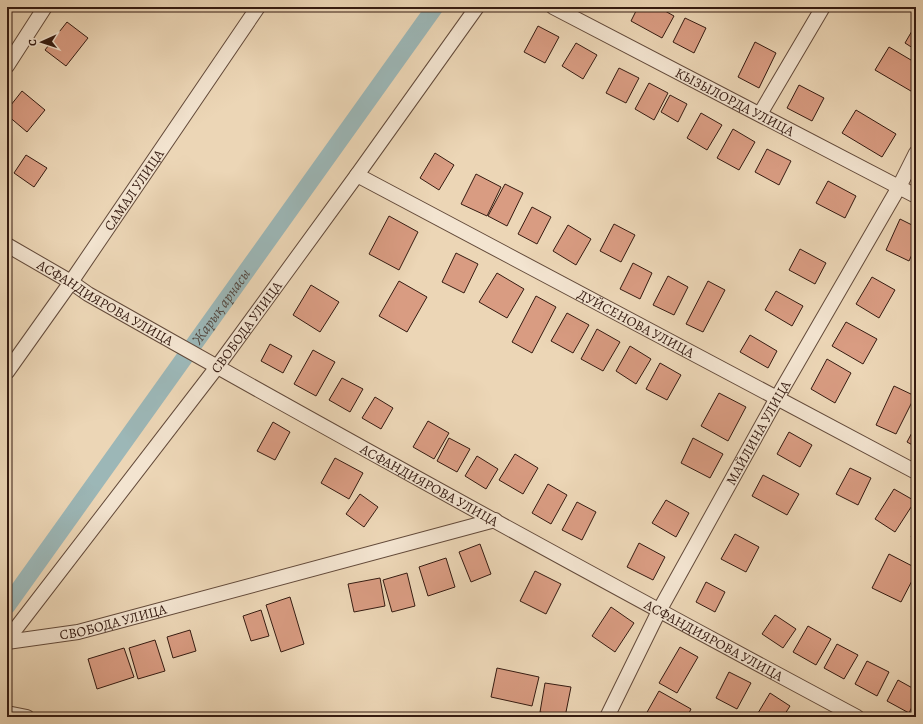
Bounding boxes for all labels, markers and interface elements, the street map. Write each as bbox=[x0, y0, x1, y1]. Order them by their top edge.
north arrow bbox=[22, 22, 62, 62]
text: С bbox=[25, 39, 40, 46]
street label: КЫЗЫЛОРДА УЛИЦА bbox=[672, 63, 798, 141]
street label: САМАЛ УЛИЦА bbox=[99, 145, 169, 234]
street label: АСФАНДИЯРОВА УЛИЦА bbox=[33, 255, 178, 350]
water label: Жарық арнасы bbox=[186, 265, 255, 349]
street label: СВОБОДА УЛИЦА bbox=[206, 276, 287, 377]
street label: ДУЙСЕНОВА УЛИЦА bbox=[574, 284, 698, 362]
street label: МАЙЛИНА УЛИЦА bbox=[721, 376, 795, 488]
street label: АСФАНДИЯРОВА УЛИЦА bbox=[356, 439, 503, 531]
street label: АСФАНДИЯРОВА УЛИЦА bbox=[640, 594, 787, 686]
street label: СВОБОДА УЛИЦА bbox=[58, 599, 169, 644]

